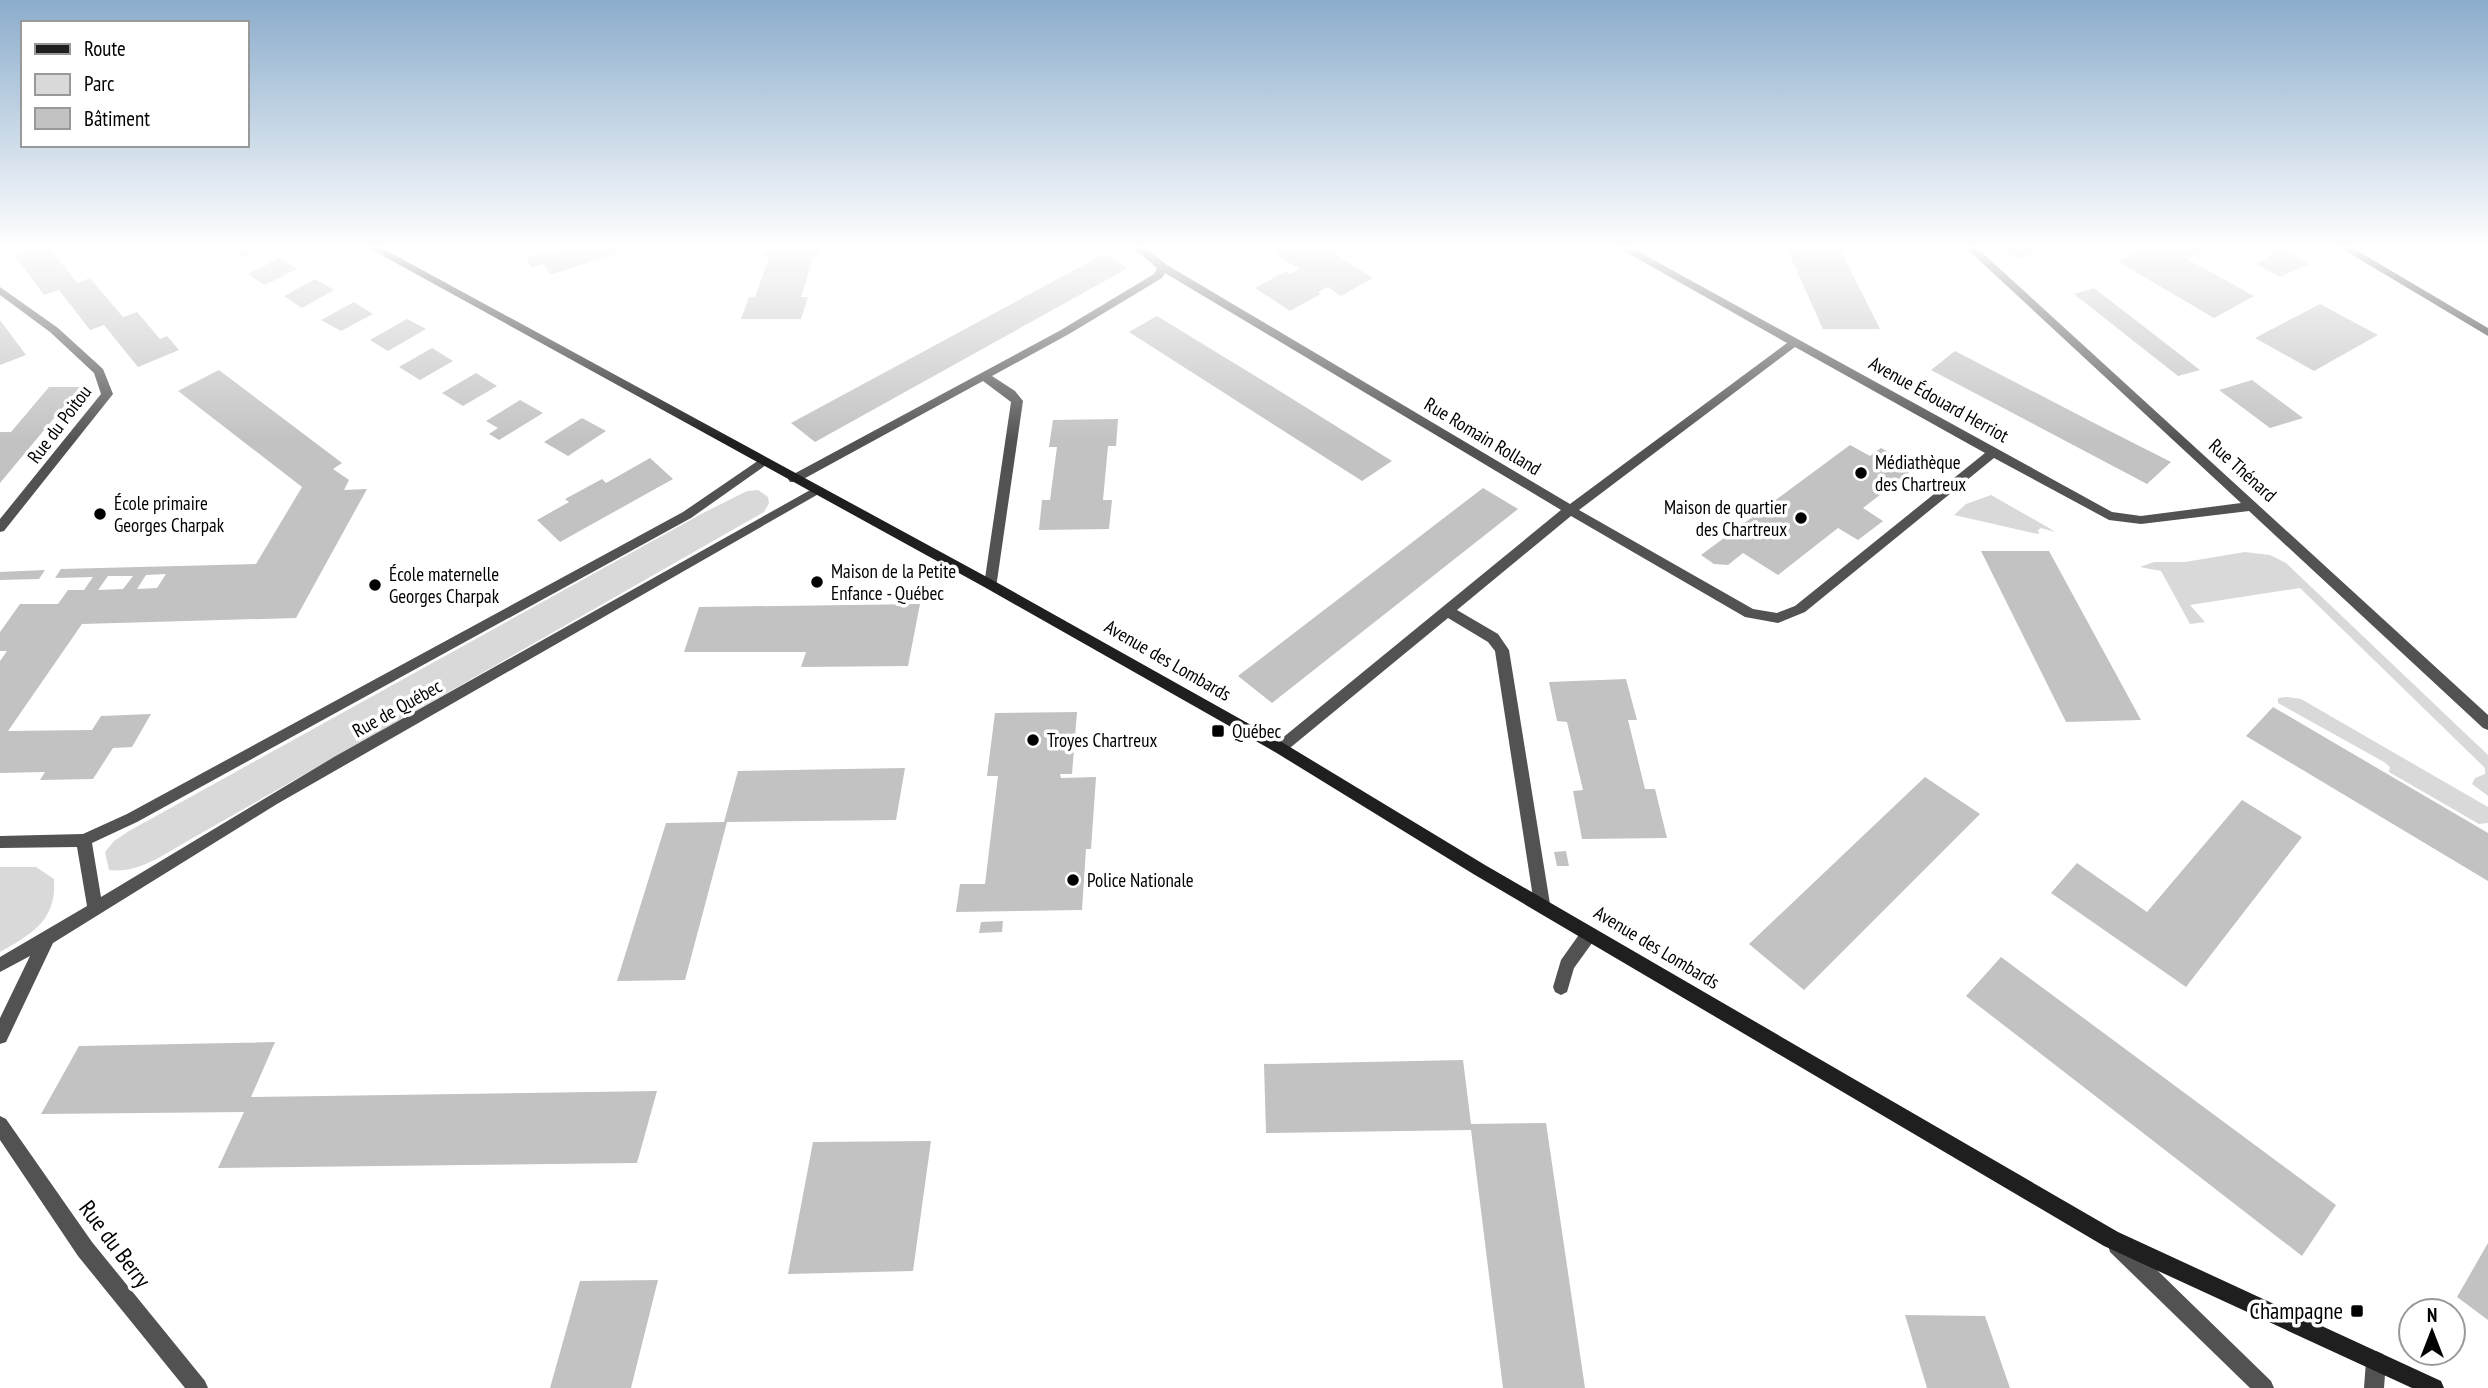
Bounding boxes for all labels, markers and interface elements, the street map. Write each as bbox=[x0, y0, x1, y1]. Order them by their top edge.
legend bbox=[21, 21, 248, 147]
text: Route bbox=[84, 35, 126, 62]
text: Parc bbox=[84, 70, 115, 97]
text: Bâtiment bbox=[84, 105, 150, 132]
street label: Avenue Édouard Herriot bbox=[1865, 351, 2014, 448]
street label: Rue du Poitou bbox=[22, 380, 96, 468]
street label: Rue Romain Rolland bbox=[1420, 392, 1546, 480]
street label: Rue Thénard bbox=[2204, 433, 2282, 507]
place label: Médiathèque des Chartreux bbox=[1875, 450, 1966, 496]
marker: Médiathèque des Chartreux bbox=[1853, 465, 1869, 481]
place label: École primaire Georges Charpak bbox=[114, 491, 225, 537]
place label: Maison de quartier des Chartreux bbox=[1664, 495, 1788, 541]
marker: École primaire Georges Charpak bbox=[92, 506, 108, 522]
marker: Maison de quartier des Chartreux bbox=[1793, 510, 1809, 526]
place label: Maison de la Petite Enfance - Québec bbox=[831, 559, 956, 605]
place label: École maternelle Georges Charpak bbox=[389, 562, 500, 608]
marker: Maison de la Petite Enfance - Québec bbox=[809, 574, 825, 590]
marker: École maternelle Georges Charpak bbox=[367, 577, 383, 593]
street label: Avenue des Lombards bbox=[1101, 614, 1235, 706]
street label: Rue de Québec bbox=[348, 673, 446, 742]
place label: Québec bbox=[1232, 719, 1281, 743]
marker: Québec bbox=[1210, 723, 1226, 739]
place label: Troyes Chartreux bbox=[1047, 728, 1157, 752]
marker: Troyes Chartreux bbox=[1025, 732, 1041, 748]
place label: Police Nationale bbox=[1087, 868, 1194, 892]
marker: Police Nationale bbox=[1065, 872, 1081, 888]
street label: Avenue des Lombards bbox=[1590, 900, 1724, 994]
street label: Rue du Berry bbox=[73, 1194, 158, 1293]
place label: Champagne bbox=[2249, 1296, 2343, 1325]
north arrow bbox=[2397, 1297, 2467, 1367]
marker: Champagne bbox=[2349, 1303, 2365, 1319]
text: N bbox=[2427, 1303, 2437, 1327]

